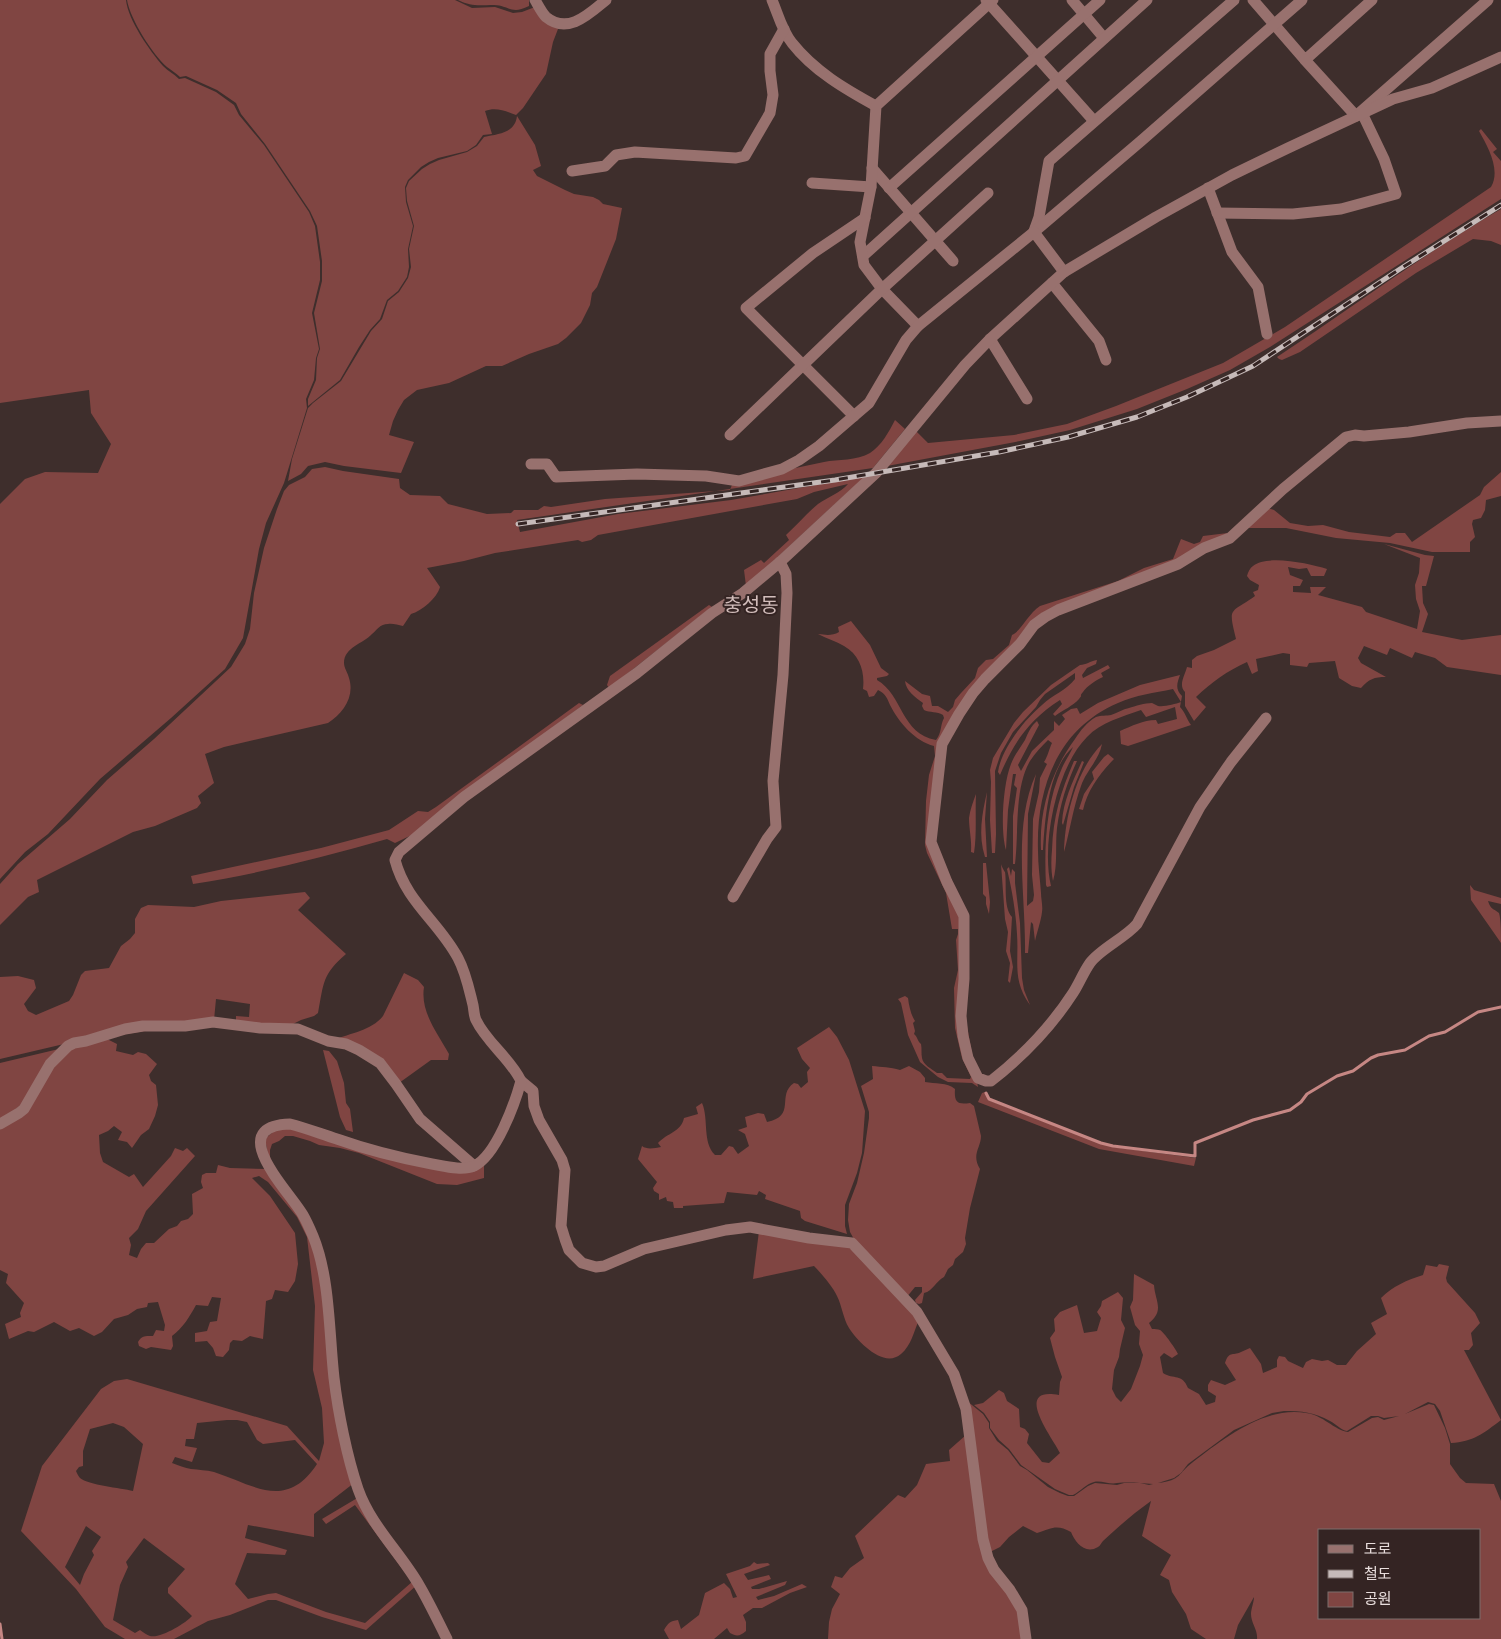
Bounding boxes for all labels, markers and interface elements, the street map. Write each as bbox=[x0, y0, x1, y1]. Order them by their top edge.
district label: 충성동 bbox=[723, 593, 779, 618]
legend bbox=[1318, 1529, 1481, 1619]
text: 도로 bbox=[1364, 1540, 1392, 1558]
text: 철도 bbox=[1364, 1565, 1392, 1583]
text: 공원 bbox=[1364, 1590, 1392, 1608]

